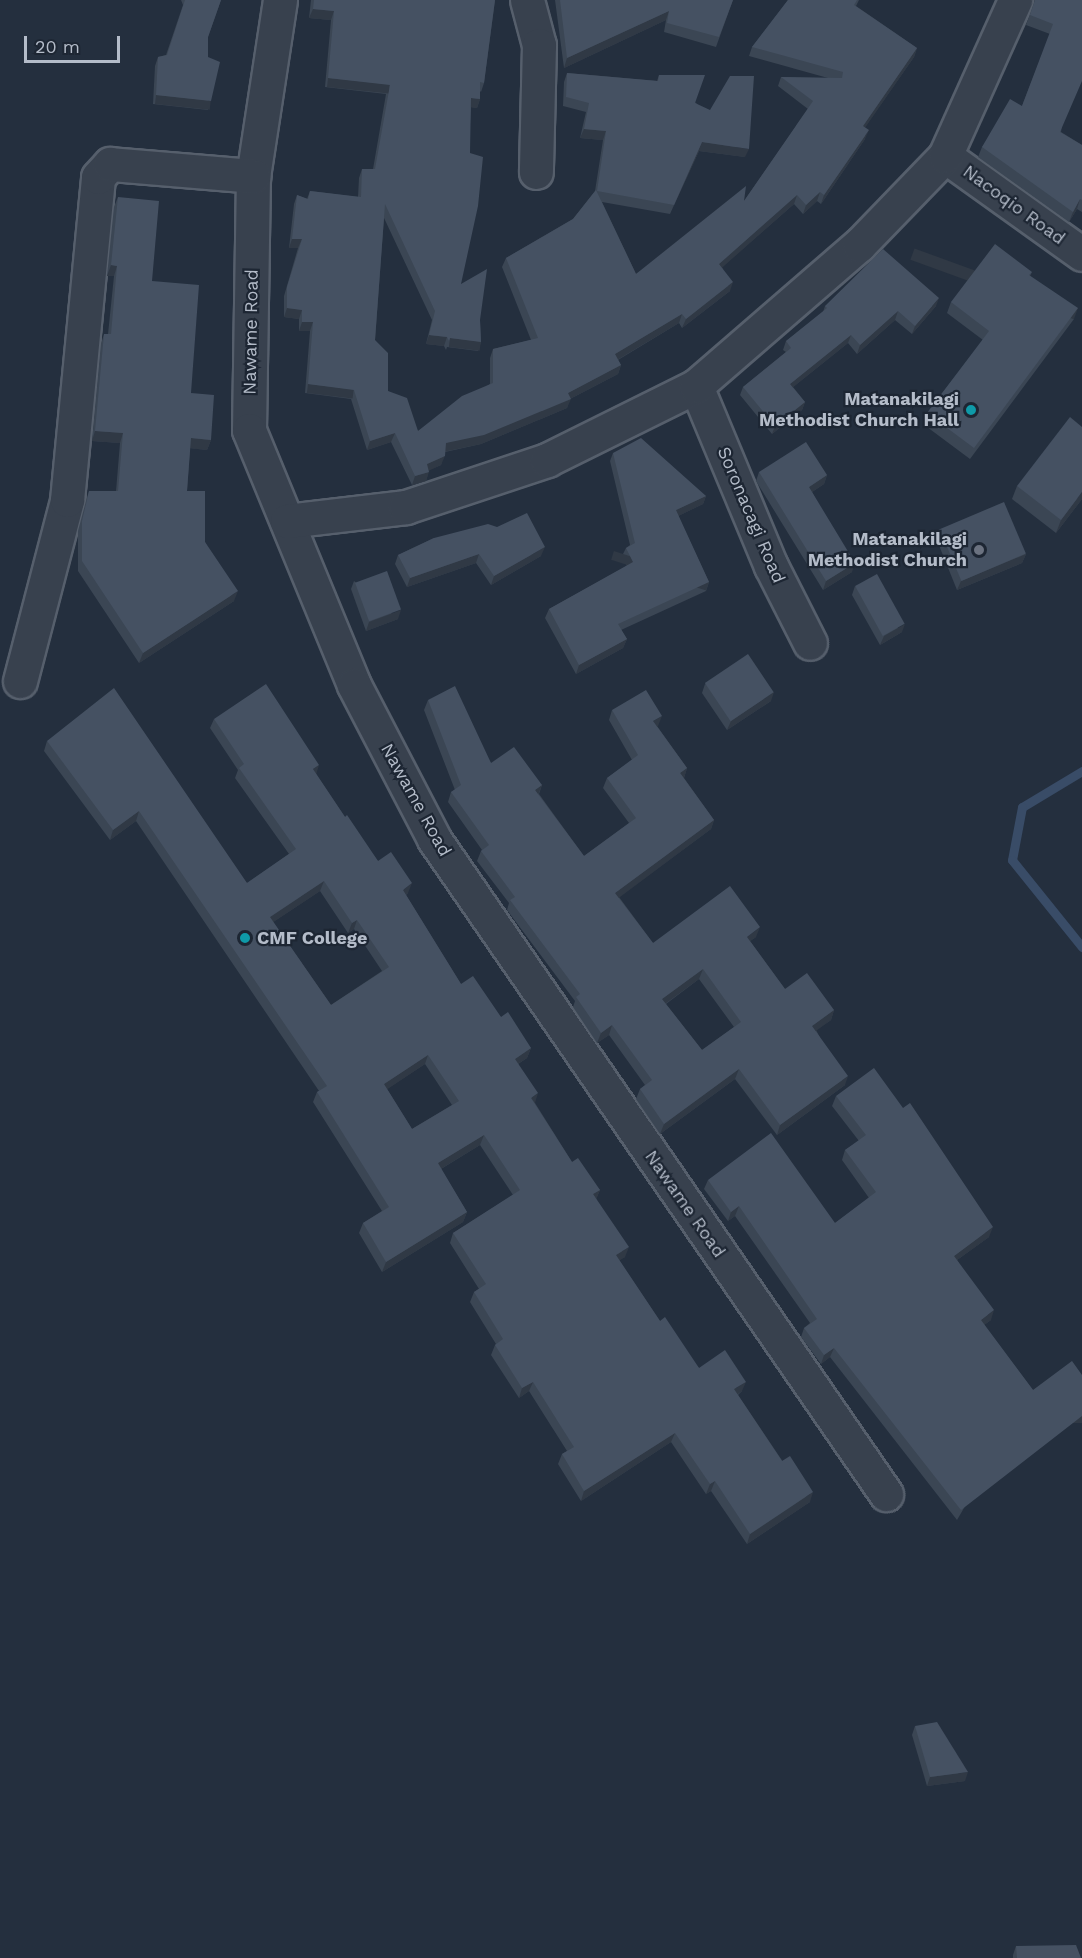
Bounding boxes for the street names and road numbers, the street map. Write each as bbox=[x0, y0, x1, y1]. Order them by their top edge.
street label: Nacoqio Road bbox=[959, 161, 1069, 249]
street label: Nawame Road bbox=[239, 269, 263, 395]
street label: Soronacagi Road bbox=[712, 443, 790, 587]
street label: Nawame Road bbox=[376, 740, 456, 860]
street label: Nawame Road bbox=[640, 1146, 730, 1262]

